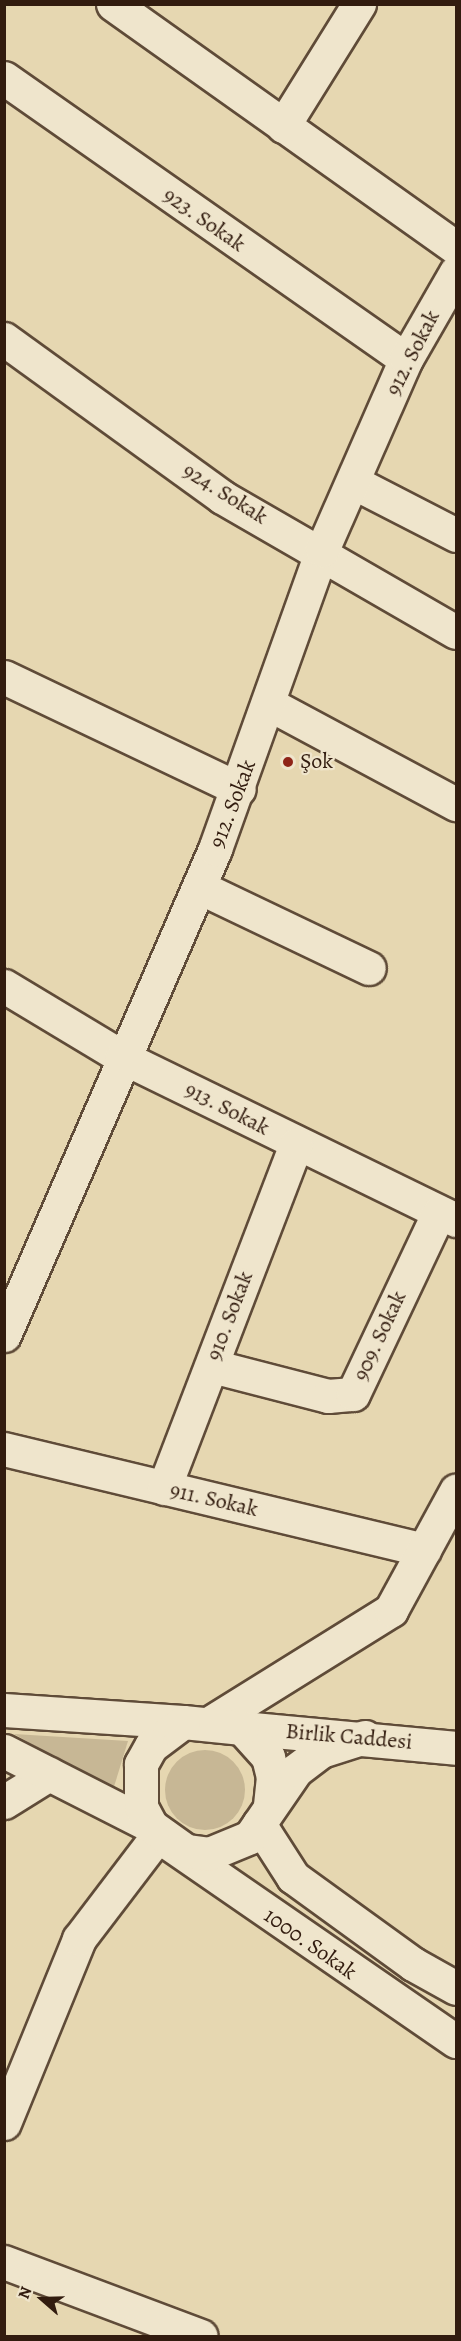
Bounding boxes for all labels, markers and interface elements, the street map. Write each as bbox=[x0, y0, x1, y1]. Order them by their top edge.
street label: 923. Sokak bbox=[158, 182, 250, 258]
street label: 912. Sokak bbox=[380, 306, 446, 400]
street label: 924. Sokak bbox=[178, 458, 272, 530]
place label: Şok bbox=[300, 749, 333, 775]
marker: Şok bbox=[281, 755, 295, 769]
street label: 912. Sokak bbox=[204, 756, 262, 852]
street label: 913. Sokak bbox=[180, 1076, 274, 1142]
street label: 910. Sokak bbox=[201, 1267, 259, 1365]
street label: 909. Sokak bbox=[348, 1287, 412, 1385]
street label: 911. Sokak bbox=[167, 1477, 261, 1523]
street label: Birlik Caddesi bbox=[285, 1718, 413, 1756]
street label: 1000. Sokak bbox=[258, 1902, 362, 1986]
north arrow bbox=[12, 2269, 72, 2329]
text: N bbox=[13, 2284, 37, 2302]

